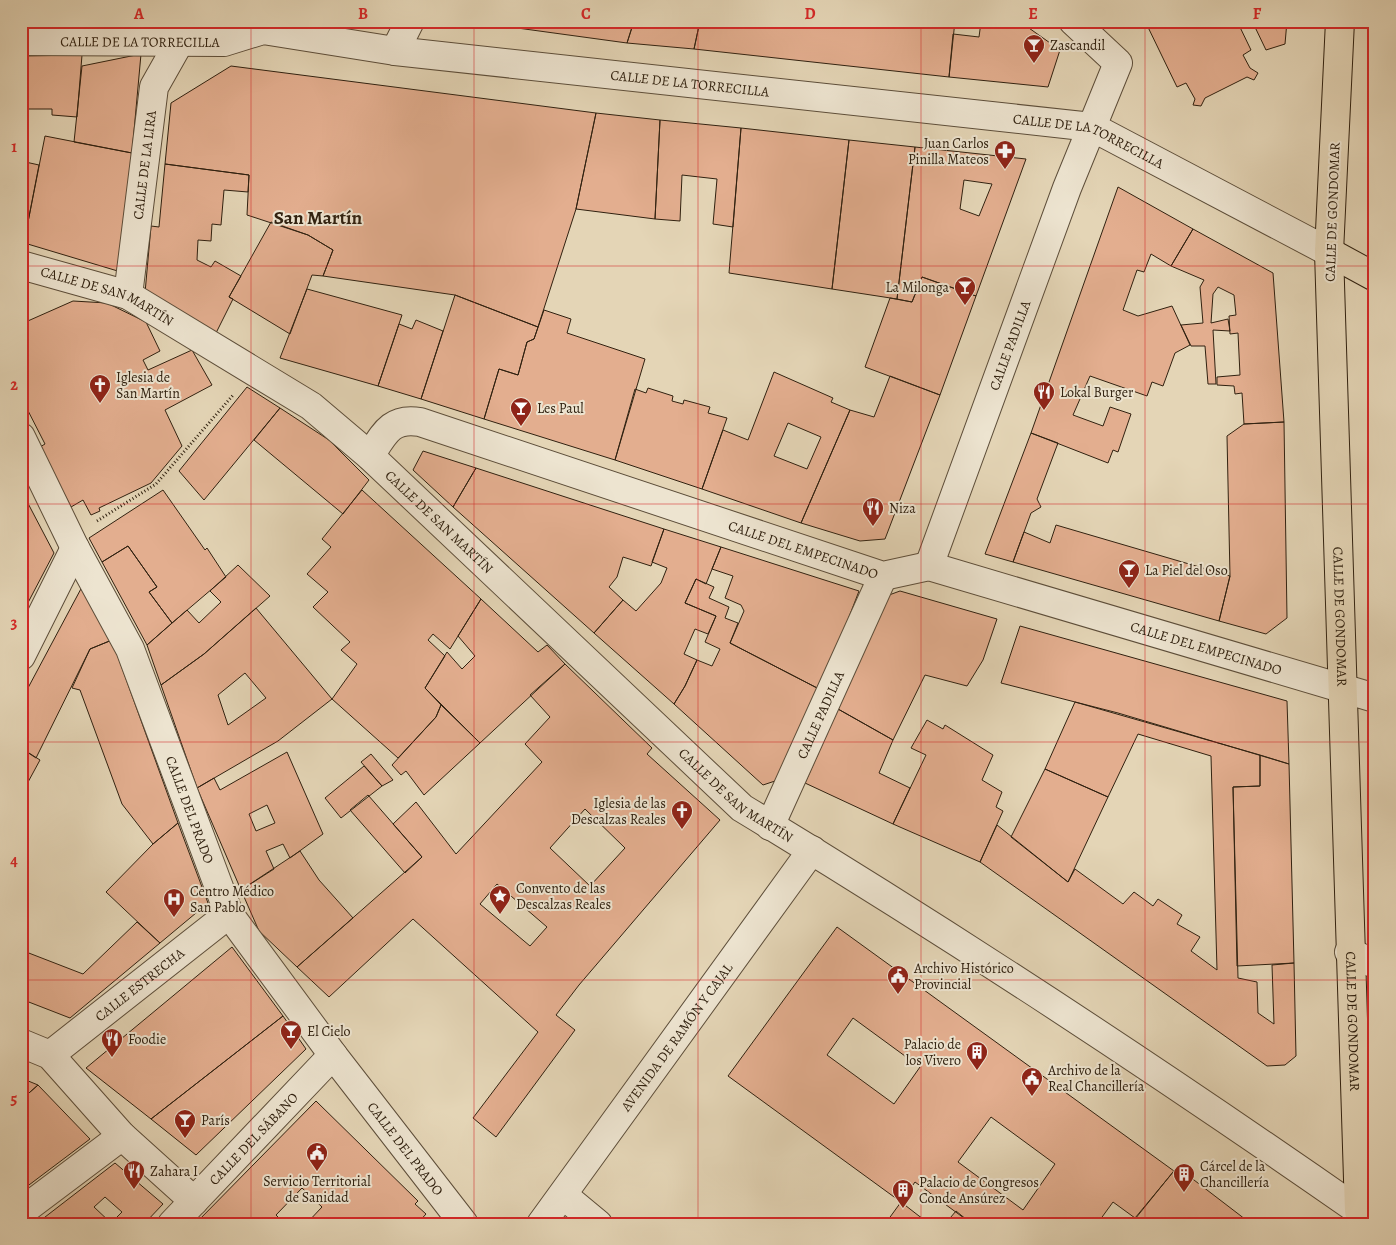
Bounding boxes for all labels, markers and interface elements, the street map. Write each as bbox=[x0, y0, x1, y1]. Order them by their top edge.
text: A bbox=[133, 3, 145, 25]
text: B bbox=[358, 3, 368, 25]
text: C bbox=[581, 3, 591, 25]
text: D bbox=[804, 3, 816, 25]
text: E bbox=[1028, 3, 1038, 25]
text: F bbox=[1253, 3, 1262, 25]
street label: CALLE DE LA TORRECILLA bbox=[60, 32, 221, 52]
bar icon: Zascandil bbox=[1022, 33, 1046, 64]
place label: Zascandil bbox=[1050, 36, 1106, 55]
street label: CALLE DE LA TORRECILLA bbox=[609, 66, 771, 102]
street label: CALLE DE LA LIRA bbox=[129, 109, 161, 221]
street label: CALLE DE LA TORRECILLA bbox=[1012, 109, 1168, 174]
place label: Juan Carlos Pinilla Mateos bbox=[908, 134, 989, 169]
text: 1 bbox=[11, 136, 17, 158]
pharmacy icon: Juan Carlos Pinilla Mateos bbox=[993, 139, 1017, 170]
street label: CALLE DE GONDOMAR bbox=[1321, 141, 1344, 282]
district label: San Martín bbox=[274, 205, 363, 231]
street label: CALLE DE SAN MARTÍN bbox=[38, 262, 177, 331]
bar icon: La Milonga bbox=[953, 275, 977, 306]
place label: La Milonga bbox=[886, 278, 949, 297]
street label: CALLE PADILLA bbox=[985, 297, 1035, 393]
place label: Iglesia de San Martín bbox=[116, 368, 180, 403]
church icon: Iglesia de San Martín bbox=[88, 373, 112, 404]
text: 2 bbox=[10, 374, 18, 396]
restaurant icon: Lokal Burger bbox=[1032, 380, 1056, 411]
place label: Lokal Burger bbox=[1060, 383, 1134, 402]
bar icon: Les Paul bbox=[509, 396, 533, 427]
place label: Les Paul bbox=[537, 399, 584, 418]
street label: CALLE DE SAN MARTÍN bbox=[381, 466, 497, 578]
restaurant icon: Niza bbox=[861, 496, 885, 527]
place label: Niza bbox=[889, 499, 916, 518]
street label: CALLE DEL EMPECINADO bbox=[726, 516, 881, 584]
street label: CALLE DE GONDOMAR bbox=[1328, 546, 1352, 687]
bar icon: La Piel del Oso bbox=[1117, 558, 1141, 589]
place label: La Piel del Oso bbox=[1145, 561, 1228, 580]
text: 3 bbox=[11, 612, 18, 634]
street label: CALLE DEL EMPECINADO bbox=[1128, 617, 1284, 680]
street label: CALLE PADILLA bbox=[793, 667, 849, 762]
street label: CALLE DE SAN MARTÍN bbox=[674, 744, 797, 847]
street label: CALLE DEL PRADO bbox=[161, 753, 218, 867]
place label: Iglesia de las Descalzas Reales bbox=[571, 794, 666, 829]
church icon: Iglesia de las Descalzas Reales bbox=[670, 799, 694, 830]
text: 4 bbox=[10, 850, 18, 872]
place label: Convento de las Descalzas Reales bbox=[516, 879, 611, 914]
place label: Centro Médico San Pablo bbox=[190, 882, 274, 917]
place icon: Convento de las Descalzas Reales bbox=[488, 884, 512, 915]
hospital icon: Centro Médico San Pablo bbox=[162, 887, 186, 918]
street label: CALLE ESTRECHA bbox=[91, 943, 189, 1026]
street label: CALLE DE GONDOMAR bbox=[1341, 951, 1364, 1092]
street label: AVENIDA DE RAMÓN Y CAJAL bbox=[616, 958, 738, 1116]
place label: Archivo Histórico Provincial bbox=[913, 959, 1014, 994]
public building icon: Archivo Histórico Provincial bbox=[886, 964, 910, 995]
bar icon: El Cielo bbox=[279, 1019, 303, 1050]
place label: El Cielo bbox=[307, 1022, 351, 1041]
restaurant icon: Foodie bbox=[100, 1027, 124, 1058]
place label: Foodie bbox=[128, 1030, 166, 1049]
place label: Palacio de los Vivero bbox=[904, 1035, 961, 1070]
building icon: Palacio de los Vivero bbox=[965, 1040, 989, 1071]
place label: Archivo de la Real Chancillería bbox=[1047, 1061, 1145, 1096]
public building icon: Archivo de la Real Chancillería bbox=[1020, 1066, 1044, 1097]
text: 5 bbox=[11, 1088, 18, 1110]
street label: CALLE DEL SÁBANO bbox=[205, 1088, 303, 1189]
street label: CALLE DEL PRADO bbox=[363, 1098, 448, 1200]
bar icon: París bbox=[173, 1108, 197, 1139]
place label: París bbox=[201, 1111, 230, 1130]
public building icon: Servicio Territorial de Sanidad bbox=[305, 1141, 329, 1172]
place label: Cárcel de la Chancillería bbox=[1200, 1157, 1270, 1192]
restaurant icon: Zahara I bbox=[122, 1159, 146, 1190]
place label: Zahara I bbox=[150, 1162, 198, 1181]
building icon: Cárcel de la Chancillería bbox=[1172, 1162, 1196, 1193]
place label: Servicio Territorial de Sanidad bbox=[263, 1172, 371, 1207]
place label: Palacio de Congresos Conde Ansúrez bbox=[919, 1173, 1039, 1208]
building icon: Palacio de Congresos Conde Ansúrez bbox=[891, 1178, 915, 1209]

